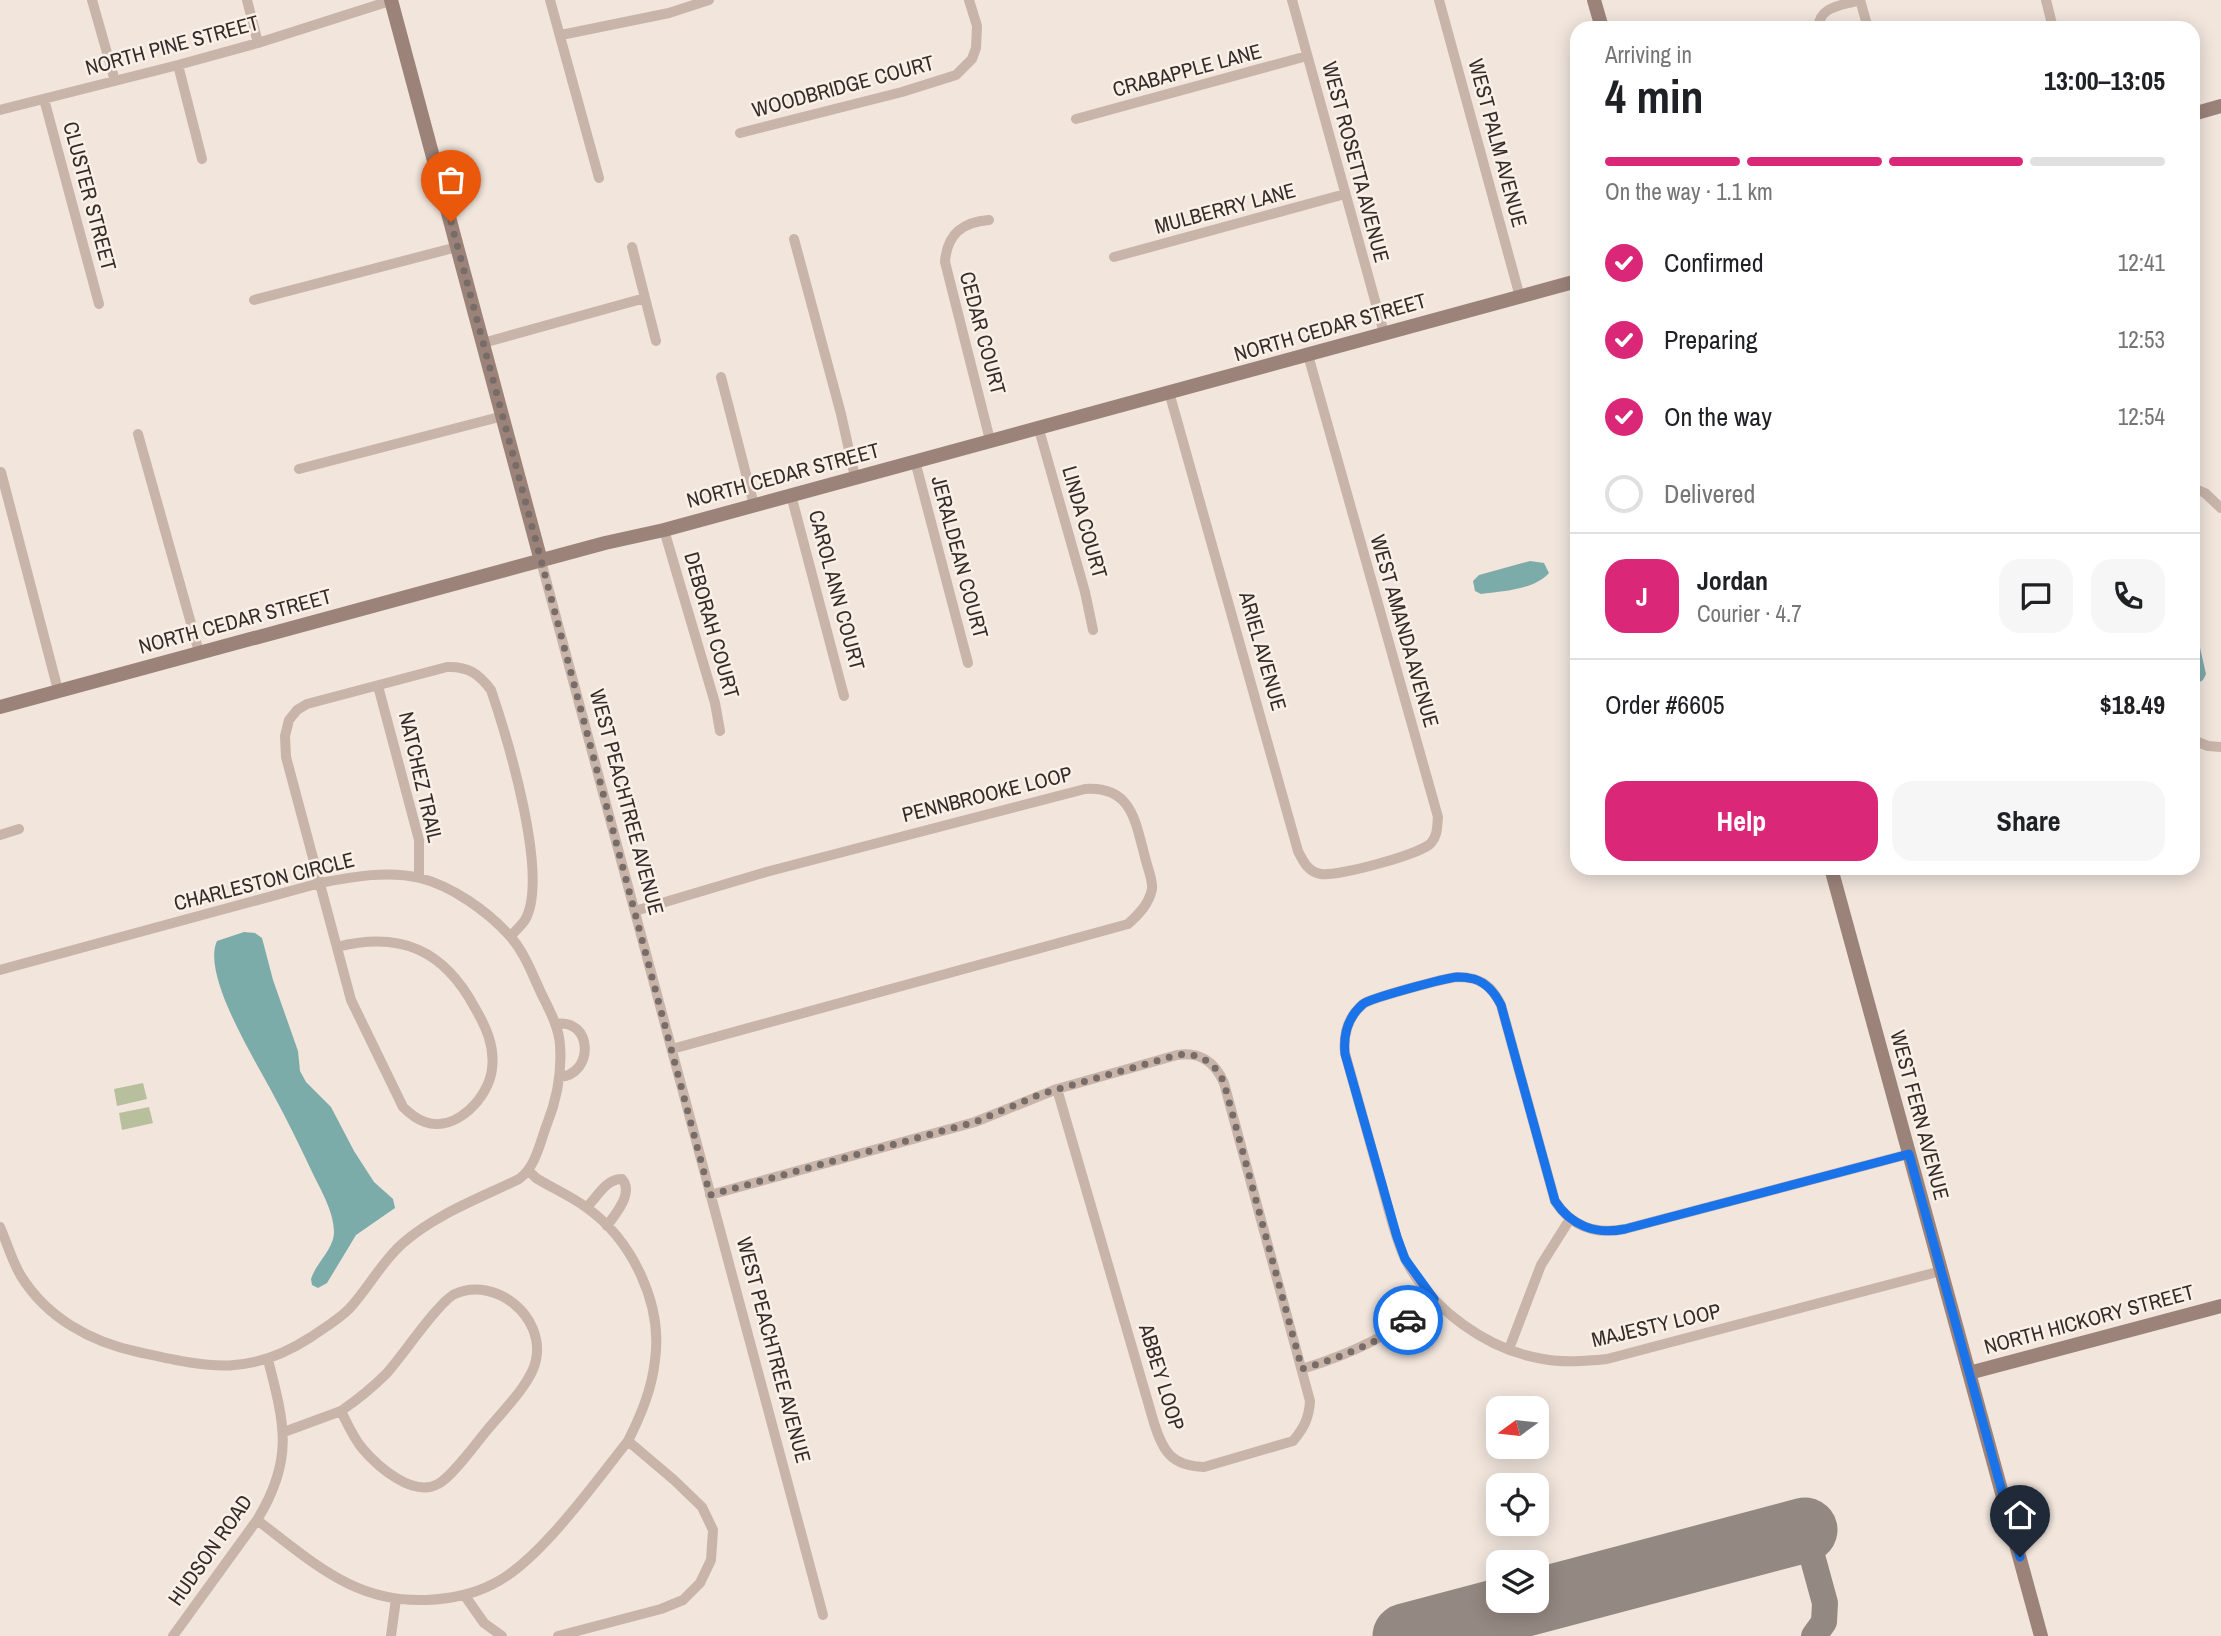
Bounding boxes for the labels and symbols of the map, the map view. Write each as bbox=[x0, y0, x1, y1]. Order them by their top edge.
street label: NORTH PINE STREET bbox=[82, 8, 262, 82]
street label: CRABAPPLE LANE bbox=[1109, 36, 1265, 104]
street label: WOODBRIDGE COURT bbox=[749, 48, 938, 124]
street label: WEST PALM AVENUE bbox=[1462, 56, 1534, 230]
street label: WEST ROSETTA AVENUE bbox=[1315, 58, 1397, 266]
street label: CLUSTER STREET bbox=[56, 118, 124, 274]
pin bbox=[421, 150, 481, 222]
street label: MULBERRY LANE bbox=[1151, 175, 1299, 241]
street label: CEDAR COURT bbox=[953, 268, 1013, 398]
street label: NORTH CEDAR STREET bbox=[1231, 286, 1430, 368]
street label: NORTH CEDAR STREET bbox=[683, 435, 883, 515]
street label: LINDA COURT bbox=[1055, 462, 1115, 582]
street label: JERALDEAN COURT bbox=[924, 473, 996, 642]
street label: CAROL ANN COURT bbox=[802, 507, 872, 674]
street label: WEST AMANDA AVENUE bbox=[1364, 531, 1446, 731]
street label: DEBORAH COURT bbox=[677, 548, 747, 702]
street label: NORTH CEDAR STREET bbox=[135, 581, 335, 661]
street label: ARIEL AVENUE bbox=[1232, 587, 1294, 714]
street label: WEST PEACHTREE AVENUE bbox=[583, 686, 671, 918]
street label: NATCHEZ TRAIL bbox=[392, 709, 450, 846]
street label: PENNBROOKE LOOP bbox=[899, 759, 1075, 829]
street label: CHARLESTON CIRCLE bbox=[171, 845, 357, 917]
street label: WEST FERN AVENUE bbox=[1883, 1027, 1957, 1203]
street label: WEST PEACHTREE AVENUE bbox=[730, 1234, 818, 1466]
street label: NORTH HICKORY STREET bbox=[1981, 1277, 2198, 1361]
courier bbox=[1373, 1285, 1443, 1355]
street label: MAJESTY LOOP bbox=[1589, 1296, 1723, 1354]
street label: ABBEY LOOP bbox=[1132, 1319, 1192, 1434]
north arrow bbox=[1486, 1396, 1549, 1460]
pin bbox=[1990, 1485, 2050, 1557]
street label: HUDSON ROAD bbox=[161, 1489, 259, 1611]

